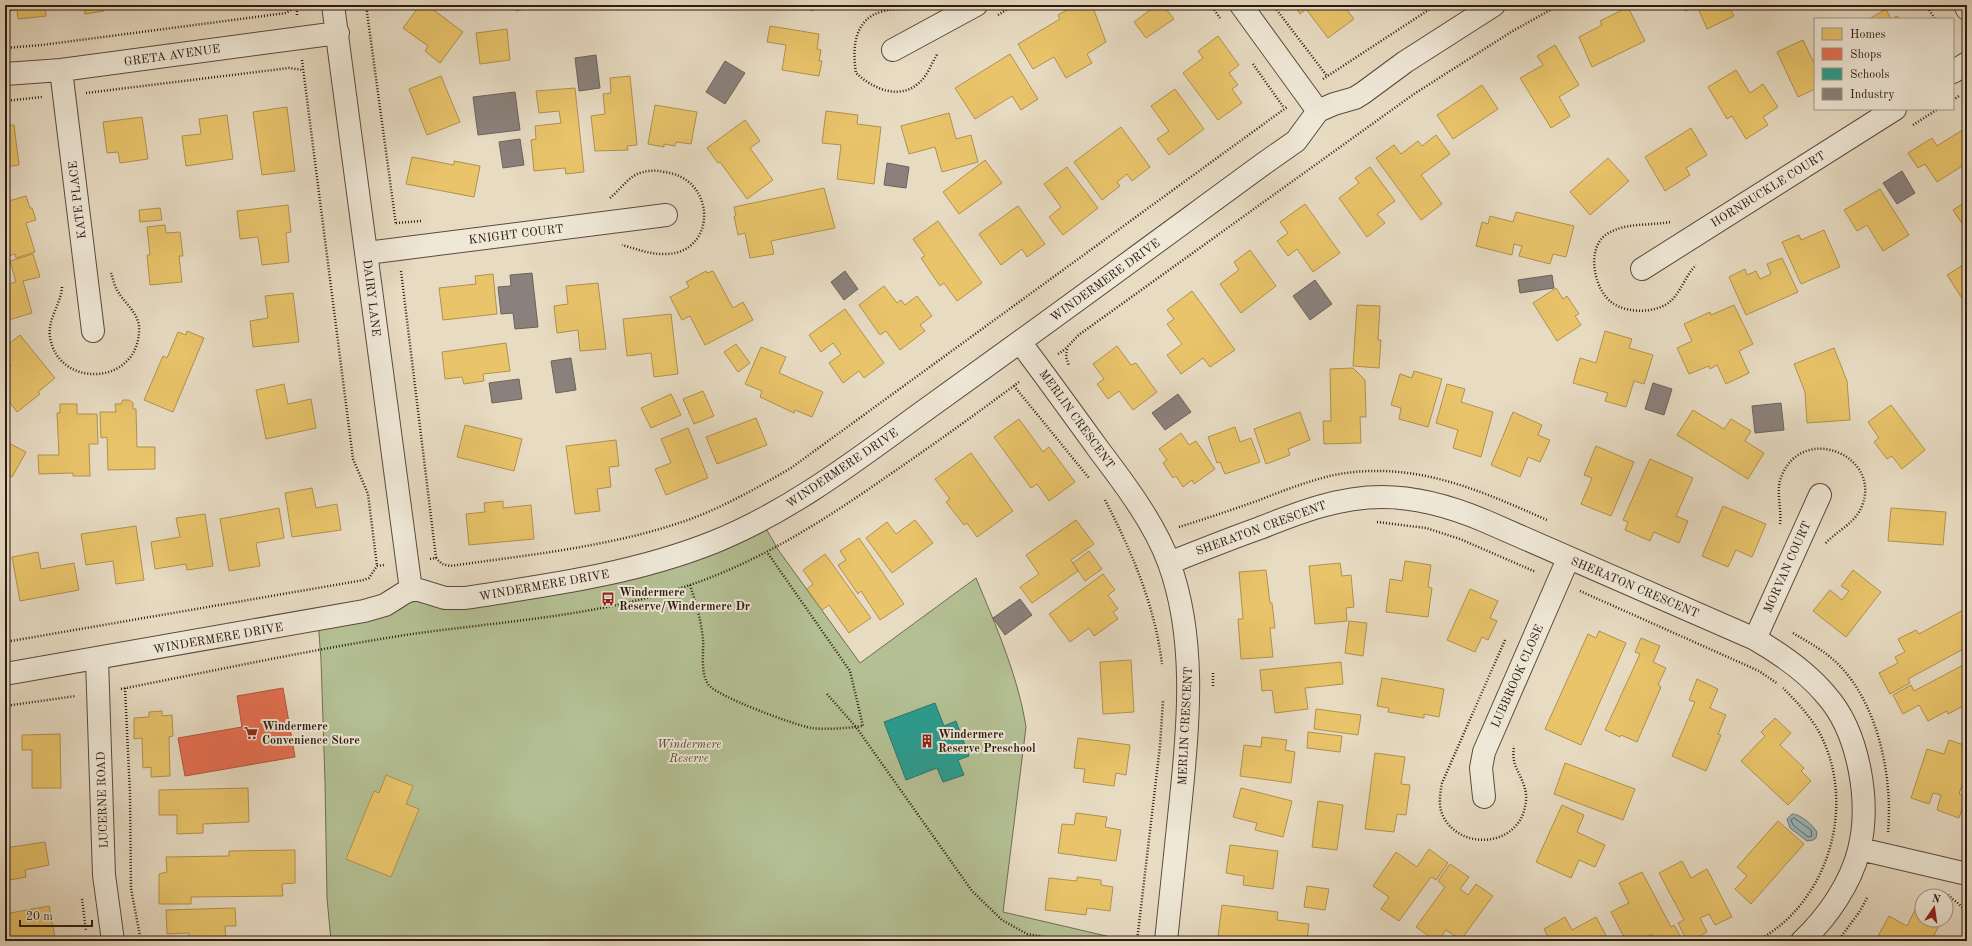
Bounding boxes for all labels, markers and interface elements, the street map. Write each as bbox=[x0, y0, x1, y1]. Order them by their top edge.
legend bbox=[1814, 18, 1954, 110]
text: Homes bbox=[1850, 29, 1886, 41]
street label: GRETA AVENUE bbox=[123, 43, 221, 69]
text: Shops bbox=[1850, 49, 1881, 61]
text: Schools bbox=[1850, 69, 1890, 81]
text: Industry bbox=[1850, 89, 1895, 101]
street label: HORNBUCKLE COURT bbox=[1709, 150, 1828, 230]
street label: KATE PLACE bbox=[67, 160, 89, 240]
street label: KNIGHT COURT bbox=[468, 223, 564, 247]
street label: WINDERMERE DRIVE bbox=[1049, 237, 1162, 324]
street label: DAIRY LANE bbox=[360, 259, 382, 337]
street label: MERLIN CRESCENT bbox=[1036, 368, 1116, 471]
street label: WINDERMERE DRIVE bbox=[785, 427, 901, 511]
street label: SHERATON CRESCENT bbox=[1194, 500, 1328, 558]
street label: MORVAN COURT bbox=[1762, 520, 1814, 615]
street label: SHERATON CRESCENT bbox=[1569, 555, 1700, 620]
street label: WINDERMERE DRIVE bbox=[478, 569, 610, 603]
place label: Windermere Reserve/Windermere Dr bbox=[619, 587, 750, 613]
bus stop icon: Windermere Reserve/Windermere Dr bbox=[600, 591, 616, 607]
street label: WINDERMERE DRIVE bbox=[152, 622, 284, 656]
street label: LUBBROOK CLOSE bbox=[1490, 623, 1546, 730]
street label: MERLIN CRESCENT bbox=[1177, 666, 1195, 786]
place label: Windermere Convenience Store bbox=[262, 721, 360, 747]
supermarket icon: Windermere Convenience Store bbox=[243, 725, 259, 741]
place label: Windermere Reserve Preschool bbox=[938, 729, 1036, 755]
building icon: Windermere Reserve Preschool bbox=[919, 733, 935, 749]
park label: Windermere Reserve bbox=[657, 739, 721, 765]
street label: LUCERNE ROAD bbox=[95, 751, 111, 849]
north arrow bbox=[1914, 888, 1954, 928]
text: N bbox=[1931, 893, 1942, 906]
scale bar bbox=[20, 902, 92, 928]
text: 20 m bbox=[26, 911, 53, 923]

